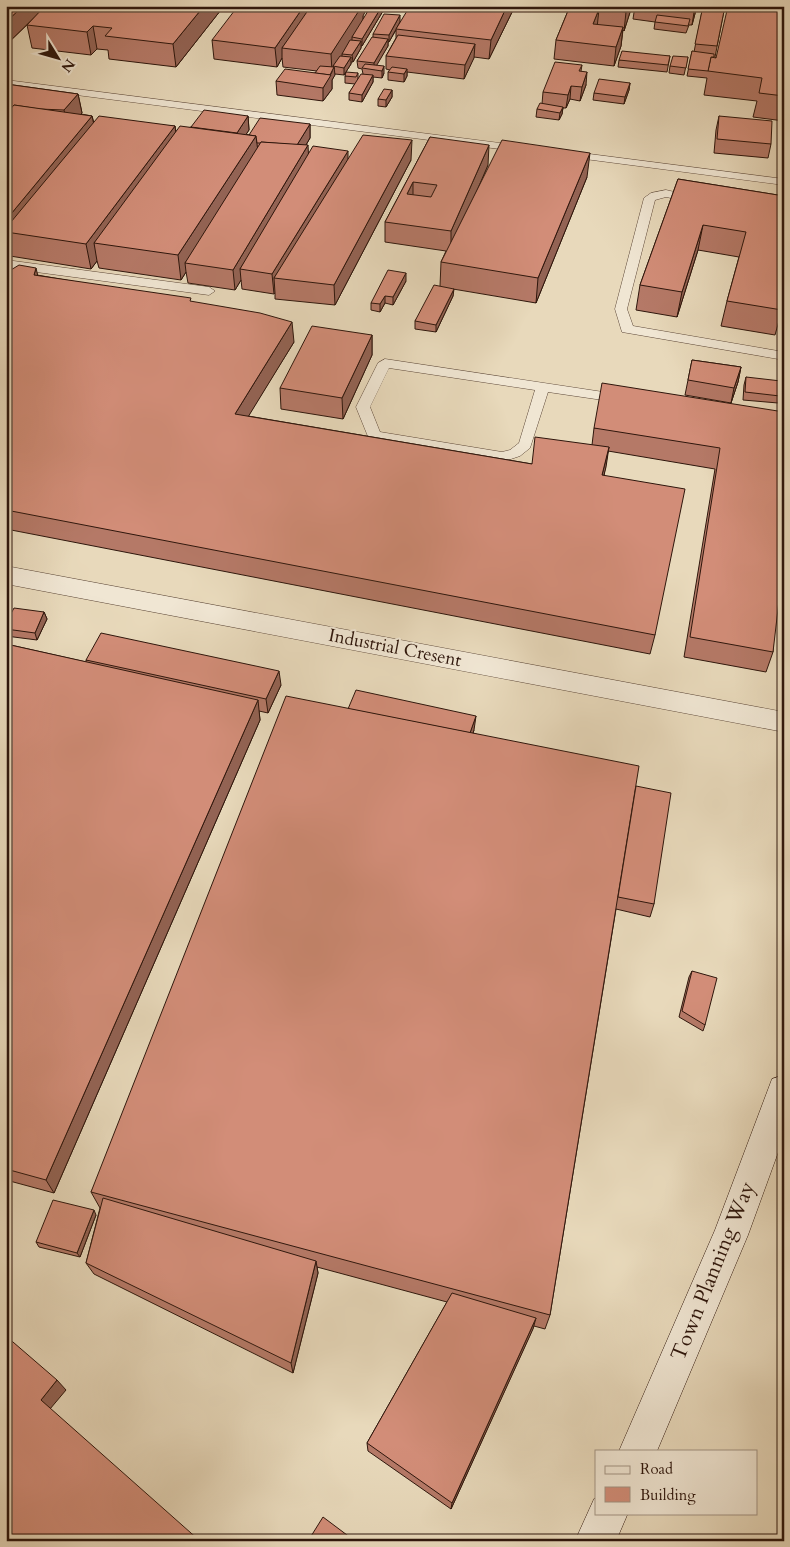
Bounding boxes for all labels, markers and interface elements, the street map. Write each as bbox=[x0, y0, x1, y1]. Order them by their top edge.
north arrow bbox=[32, 32, 82, 82]
text: N bbox=[57, 55, 79, 76]
street label: Industrial Cresent bbox=[326, 623, 464, 673]
street label: Town Planning Way bbox=[664, 1177, 762, 1365]
legend bbox=[595, 1450, 758, 1514]
text: Road bbox=[640, 1459, 673, 1479]
text: Building bbox=[640, 1485, 696, 1505]

